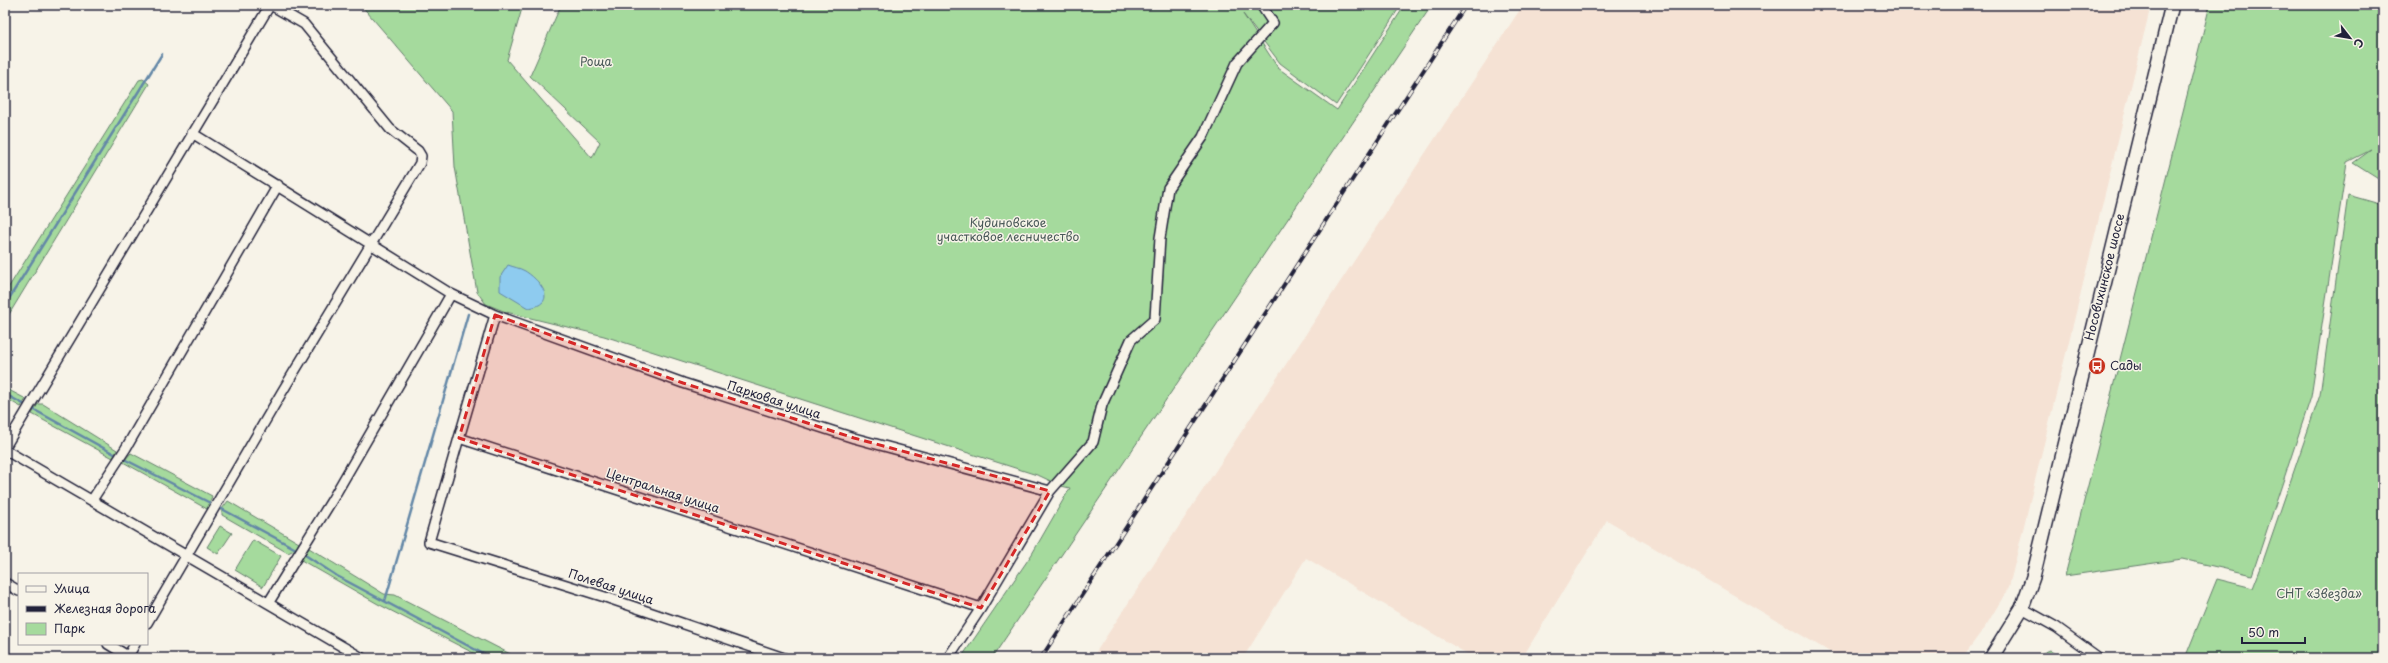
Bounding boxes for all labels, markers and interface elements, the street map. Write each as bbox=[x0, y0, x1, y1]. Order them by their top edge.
north arrow bbox=[2330, 18, 2370, 58]
text: С bbox=[2350, 35, 2368, 51]
park label: Роща bbox=[580, 52, 613, 70]
street label: Носовихинское шоссе bbox=[2080, 211, 2129, 342]
park label: Кудиновское участковое лесничество bbox=[937, 213, 1079, 245]
bus stop icon: Сады bbox=[2087, 356, 2107, 376]
place label: Сады bbox=[2110, 356, 2142, 374]
street label: Парковая улица bbox=[725, 375, 824, 423]
street label: Центральная улица bbox=[604, 463, 723, 517]
street label: Полевая улица bbox=[566, 564, 657, 608]
legend bbox=[18, 573, 148, 645]
text: Улица bbox=[54, 579, 90, 597]
park label: СНТ «Звезда» bbox=[2276, 584, 2362, 602]
text: Железная дорога bbox=[54, 599, 157, 617]
text: Парк bbox=[54, 619, 86, 637]
scale bar bbox=[2242, 619, 2305, 645]
text: 50 m bbox=[2248, 623, 2279, 641]

